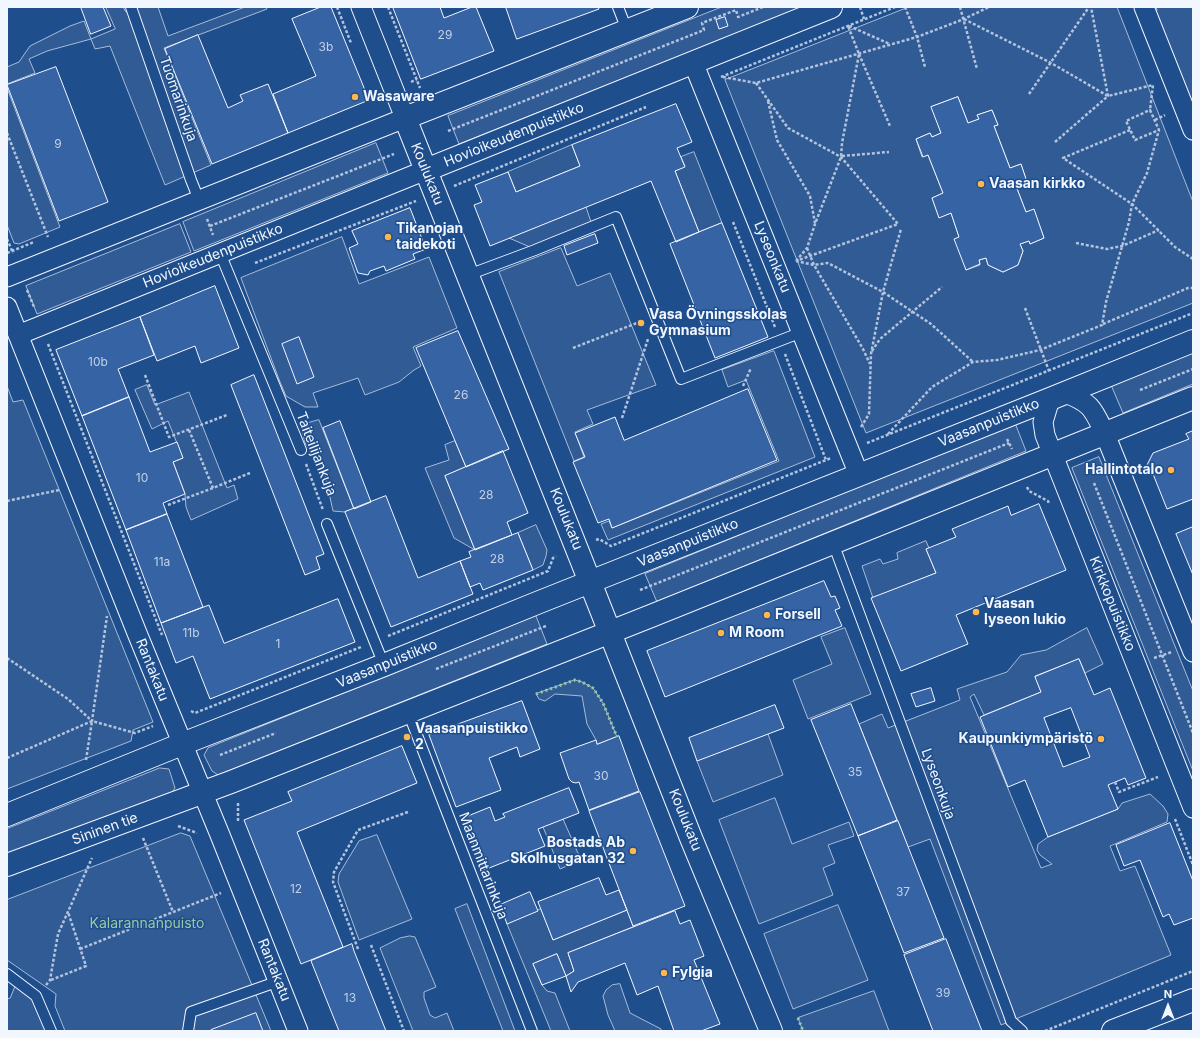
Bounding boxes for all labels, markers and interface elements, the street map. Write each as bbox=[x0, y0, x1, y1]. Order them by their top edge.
house number: 29 bbox=[438, 28, 452, 42]
house number: 3b bbox=[319, 40, 333, 54]
street label: Tuomarinkuja bbox=[156, 54, 200, 144]
place label: Wasaware bbox=[363, 89, 435, 105]
marker: Wasaware bbox=[350, 92, 360, 102]
street label: Hovioikeudenpuistikko bbox=[442, 99, 586, 171]
house number: 9 bbox=[54, 137, 62, 151]
street label: Koulukatu bbox=[407, 140, 447, 208]
place label: Vaasan kirkko bbox=[989, 176, 1085, 192]
marker: Vaasan kirkko bbox=[976, 179, 986, 189]
street label: Lyseonkatu bbox=[750, 219, 794, 295]
street label: Hovioikeudenpuistikko bbox=[141, 220, 285, 292]
place label: Tikanojan taidekoti bbox=[396, 221, 463, 254]
marker: Tikanojan taidekoti bbox=[383, 232, 393, 242]
place label: Vasa Övningsskolas Gymnasium bbox=[649, 307, 787, 340]
marker: Vasa Övningsskolas Gymnasium bbox=[636, 318, 646, 328]
house number: 10b bbox=[88, 355, 108, 369]
house number: 26 bbox=[454, 388, 468, 402]
street label: Vaasanpuistikko bbox=[936, 395, 1042, 451]
street label: Taiteilijankuja bbox=[292, 410, 340, 498]
place label: Hallintotalo bbox=[1085, 462, 1163, 478]
marker: Hallintotalo bbox=[1166, 465, 1176, 475]
house number: 10 bbox=[136, 471, 148, 485]
street label: Koulukatu bbox=[546, 485, 586, 553]
house number: 28 bbox=[479, 488, 493, 502]
street label: Vaasanpuistikko bbox=[635, 515, 741, 571]
house number: 28 bbox=[490, 552, 504, 566]
street label: Kirkkopuistikko bbox=[1085, 554, 1139, 654]
house number: 11a bbox=[154, 555, 170, 569]
place label: Vaasan lyseon lukio bbox=[984, 596, 1066, 628]
place label: Forsell bbox=[775, 607, 821, 623]
marker: Vaasan lyseon lukio bbox=[971, 607, 981, 617]
marker: Forsell bbox=[762, 610, 772, 620]
place label: M Room bbox=[729, 625, 784, 641]
house number: 11b bbox=[182, 626, 200, 640]
marker: M Room bbox=[716, 628, 726, 638]
street label: Rantakatu bbox=[132, 636, 172, 704]
street label: Vaasanpuistikko bbox=[334, 636, 440, 692]
house number: 1 bbox=[276, 637, 280, 651]
place label: Vaasanpuistikko 2 bbox=[415, 721, 528, 754]
place label: Kaupunkiympäristö bbox=[959, 731, 1093, 747]
marker: Vaasanpuistikko 2 bbox=[402, 732, 412, 742]
marker: Kaupunkiympäristö bbox=[1096, 734, 1106, 744]
street label: Lyseonkuja bbox=[917, 746, 959, 822]
house number: 35 bbox=[848, 765, 862, 779]
house number: 30 bbox=[594, 769, 608, 783]
street label: Koulukatu bbox=[665, 786, 705, 854]
street label: Sininen tie bbox=[70, 809, 140, 849]
street label: Maanmittarinkuja bbox=[455, 810, 511, 922]
place label: Bostads Ab Skolhusgatan 32 bbox=[510, 835, 625, 868]
marker: Bostads Ab Skolhusgatan 32 bbox=[628, 846, 638, 856]
house number: 12 bbox=[290, 882, 302, 896]
house number: 37 bbox=[896, 885, 910, 899]
park label: Kalarannanpuisto bbox=[90, 916, 204, 932]
street label: Rantakatu bbox=[254, 936, 294, 1004]
place label: Fylgia bbox=[672, 965, 713, 981]
marker: Fylgia bbox=[659, 968, 669, 978]
house number: 39 bbox=[936, 986, 950, 1000]
north arrow bbox=[1148, 986, 1188, 1026]
text: N bbox=[1164, 987, 1172, 1001]
house number: 13 bbox=[344, 991, 356, 1005]

